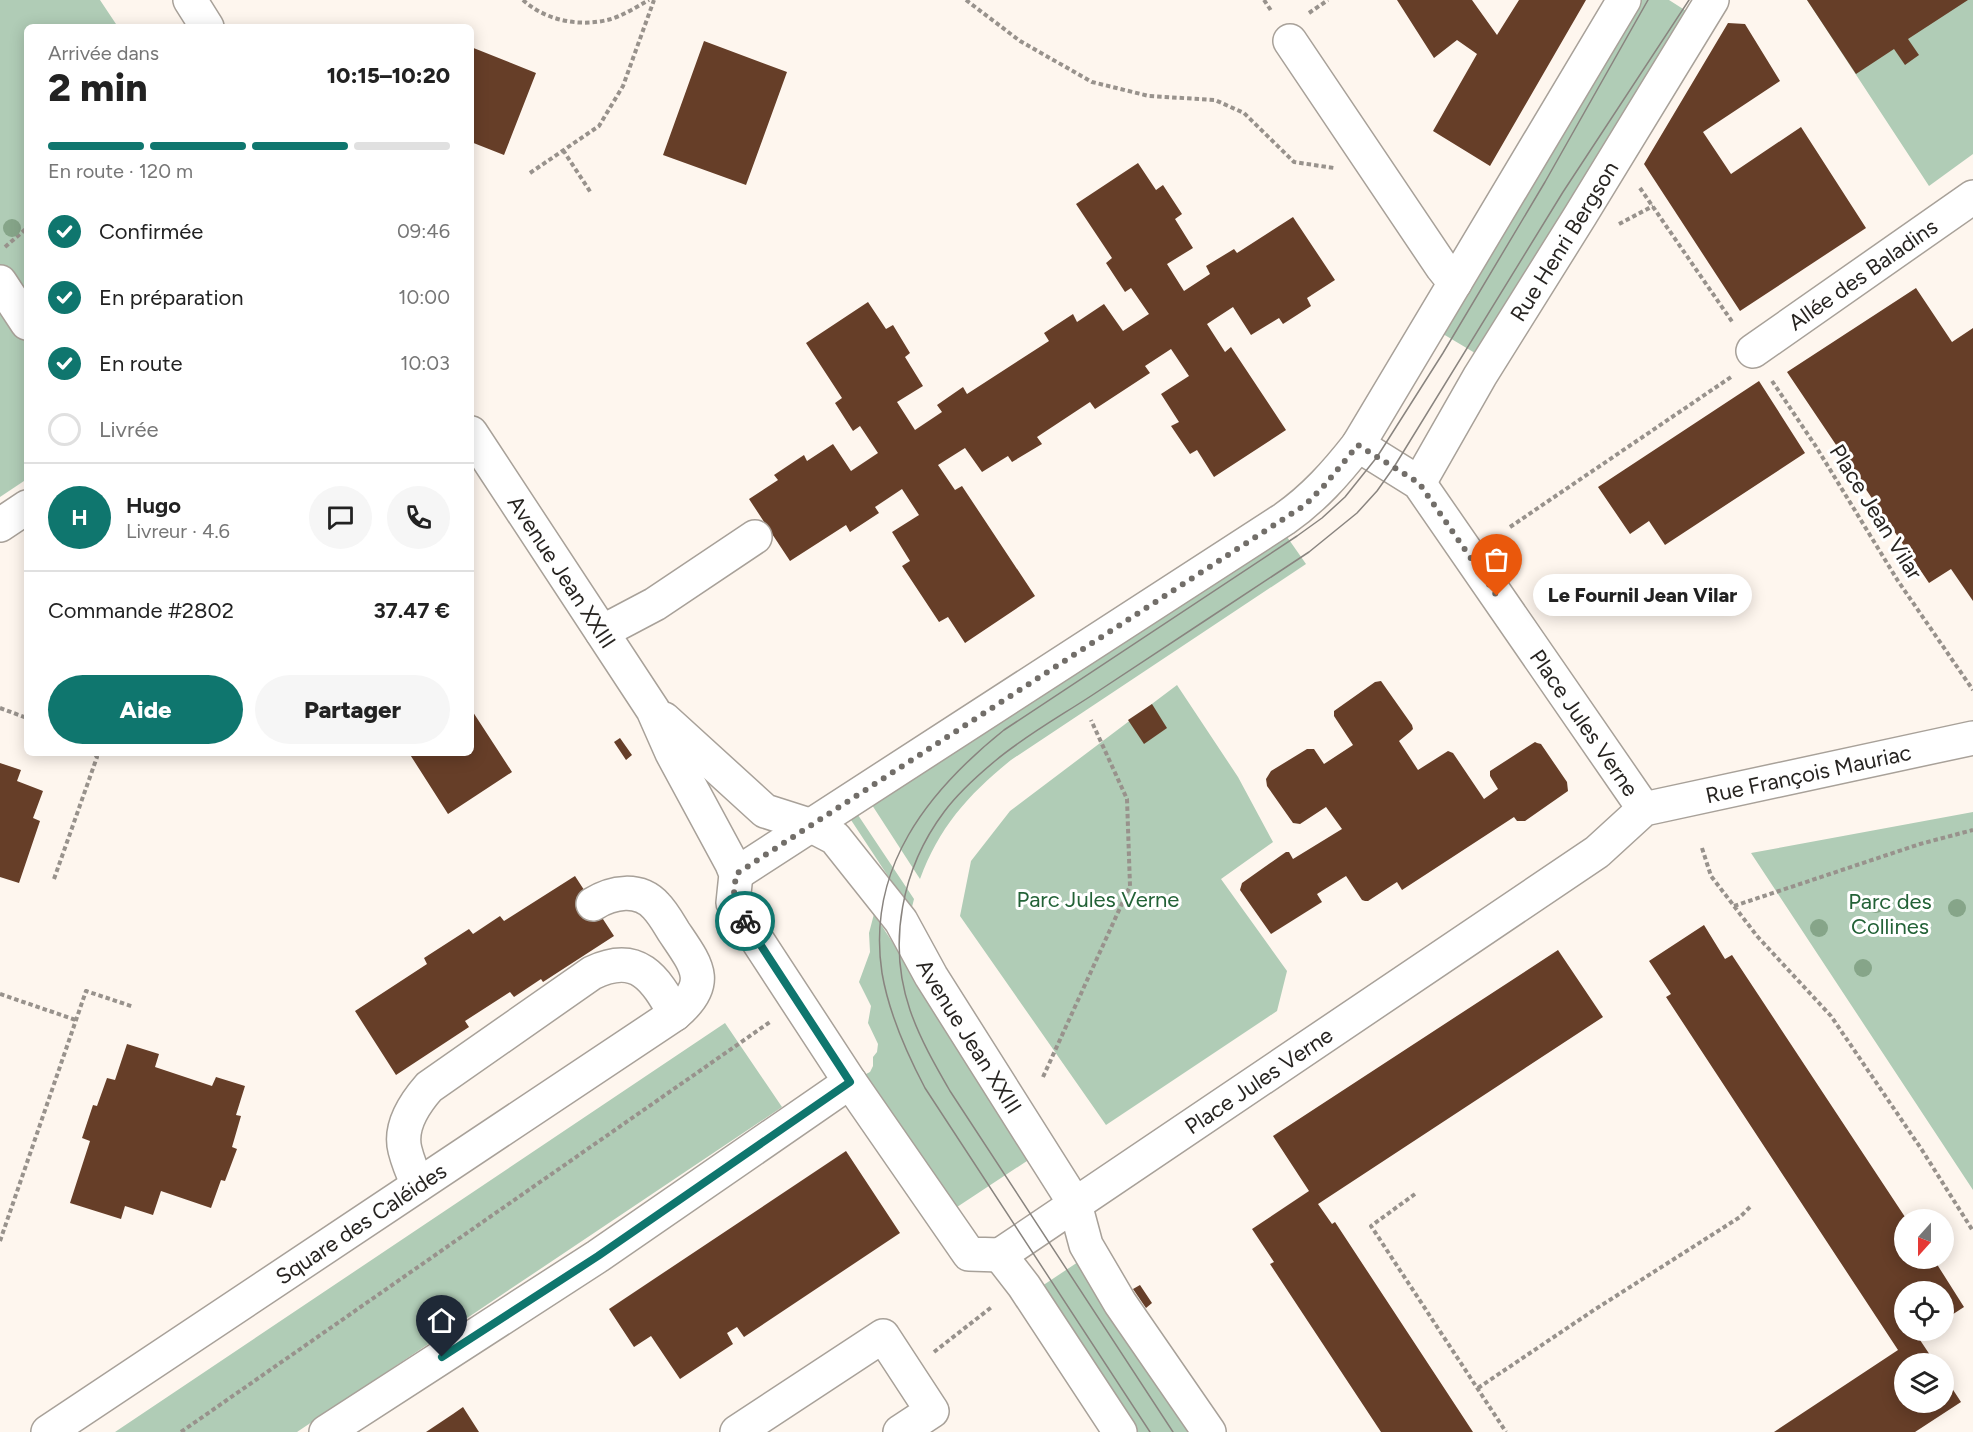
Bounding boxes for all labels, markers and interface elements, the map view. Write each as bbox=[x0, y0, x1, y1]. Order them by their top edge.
text: Arrivée dans bbox=[48, 41, 159, 65]
text: 10:15–10:20 bbox=[327, 62, 450, 89]
text: 2 min bbox=[48, 64, 148, 111]
street label: Rue Henri Bergson bbox=[1504, 156, 1624, 326]
text: En route · 120 m bbox=[48, 159, 193, 183]
street label: Allée des Baladins bbox=[1783, 213, 1943, 336]
icon: check bbox=[48, 215, 81, 248]
text: Confirmée bbox=[99, 218, 203, 245]
text: 09:46 bbox=[397, 219, 450, 243]
icon: check bbox=[48, 281, 81, 314]
text: En préparation bbox=[99, 284, 244, 311]
text: 10:00 bbox=[398, 285, 450, 309]
icon: check bbox=[48, 347, 81, 380]
text: En route bbox=[99, 350, 182, 377]
text: 10:03 bbox=[400, 351, 450, 375]
text: Livrée bbox=[99, 416, 158, 443]
street label: Place Jean Vilar bbox=[1824, 439, 1929, 585]
button: chat bbox=[309, 486, 372, 549]
button: phone bbox=[387, 486, 450, 549]
street label: Avenue Jean XXIII bbox=[502, 490, 622, 653]
text: Hugo bbox=[126, 492, 181, 519]
text: H bbox=[71, 504, 88, 531]
text: Livreur · 4.6 bbox=[126, 519, 230, 543]
pin bbox=[1471, 534, 1522, 596]
icon: bag bbox=[1480, 543, 1513, 576]
callout: Le Fournil Jean Vilar bbox=[1533, 575, 1752, 617]
text: Le Fournil Jean Vilar bbox=[1548, 583, 1737, 607]
text: Commande #2802 bbox=[48, 597, 234, 624]
text: 37.47 € bbox=[373, 597, 450, 624]
street label: Place Jules Verne bbox=[1524, 644, 1644, 801]
button: Aide bbox=[48, 675, 243, 744]
button: Partager bbox=[255, 675, 450, 744]
street label: Rue François Mauriac bbox=[1703, 738, 1914, 809]
park label: Parc Jules Verne bbox=[1017, 886, 1179, 913]
park label: Parc des Collines bbox=[1848, 888, 1932, 940]
courier bbox=[715, 891, 775, 951]
icon: bike bbox=[729, 905, 762, 938]
street label: Avenue Jean XXIII bbox=[911, 954, 1028, 1118]
street label: Place Jules Verne bbox=[1180, 1021, 1338, 1140]
street label: Square des Caléides bbox=[270, 1157, 451, 1290]
north arrow bbox=[1894, 1209, 1954, 1269]
map controls bbox=[1894, 1209, 1954, 1413]
button: locate bbox=[1894, 1281, 1954, 1341]
pin bbox=[416, 1295, 467, 1357]
icon: home bbox=[425, 1304, 458, 1337]
button: layers bbox=[1894, 1353, 1954, 1413]

